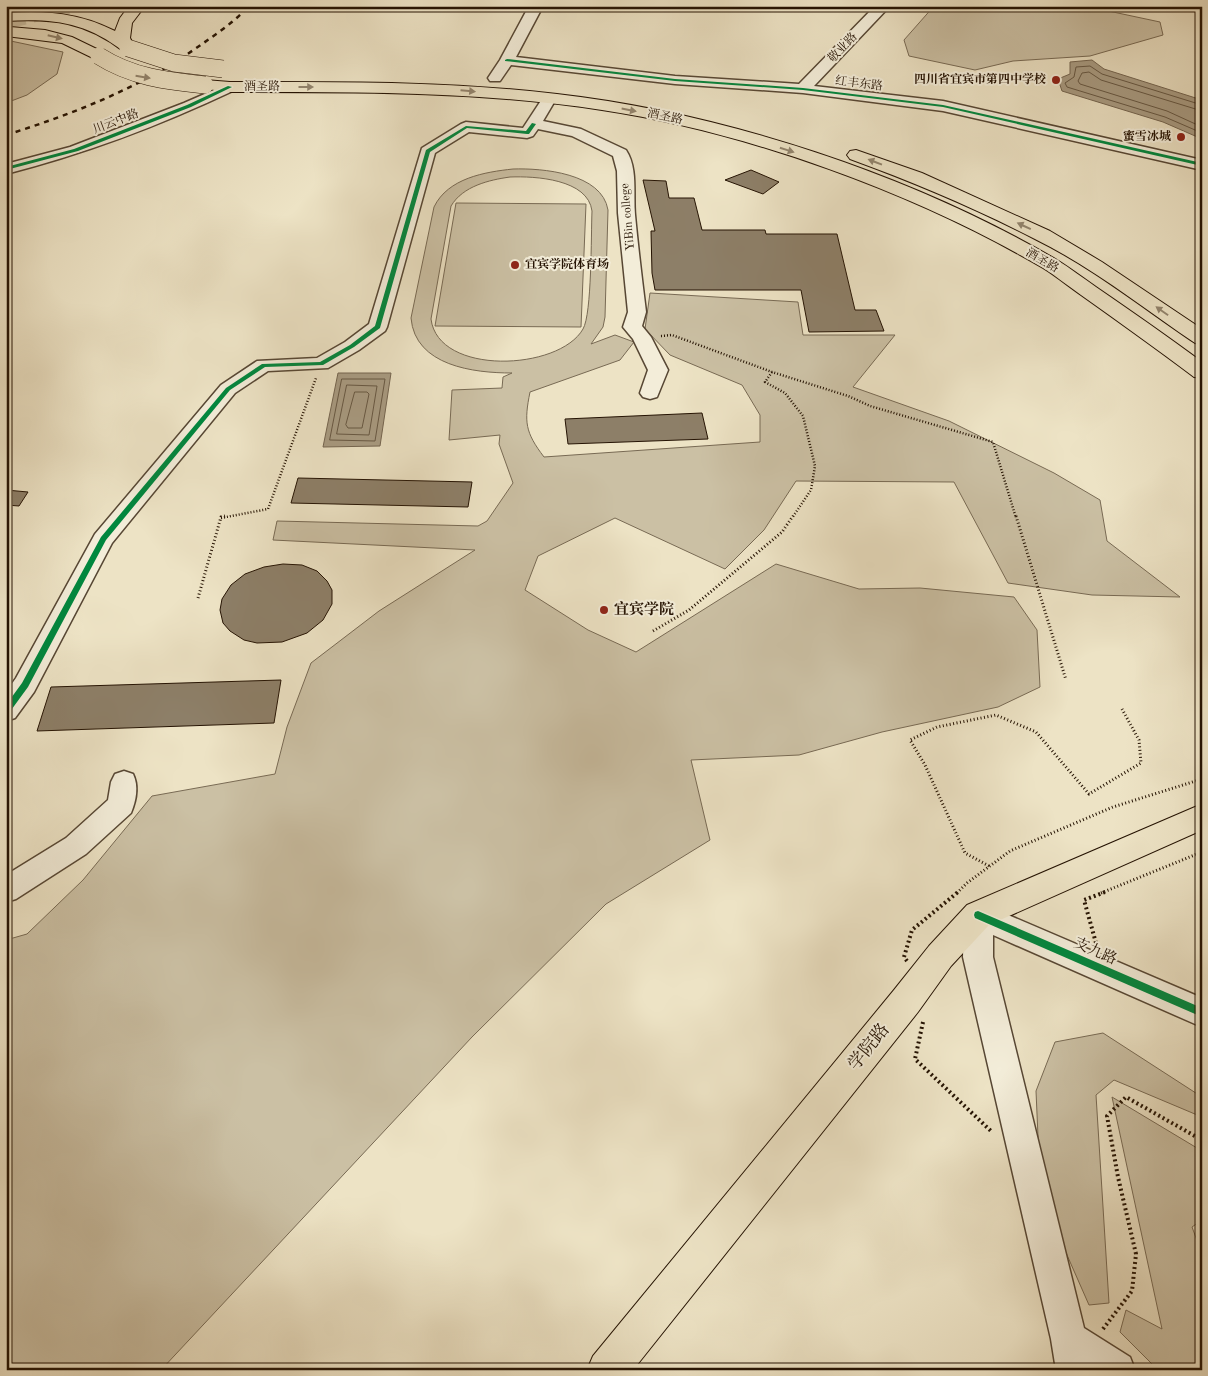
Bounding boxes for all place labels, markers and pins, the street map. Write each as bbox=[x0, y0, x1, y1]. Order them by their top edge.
place label: 四川省宜宾市第四中学校 bbox=[914, 72, 1046, 86]
marker: 四川省宜宾市第四中学校 bbox=[1050, 74, 1062, 86]
place label: 蜜雪冰城 bbox=[1123, 129, 1171, 143]
marker: 蜜雪冰城 bbox=[1175, 131, 1187, 143]
place label: 宜宾学院体育场 bbox=[525, 257, 609, 271]
marker: 宜宾学院体育场 bbox=[509, 259, 521, 271]
place label: 宜宾学院 bbox=[614, 600, 674, 618]
marker: 宜宾学院 bbox=[598, 604, 610, 616]

